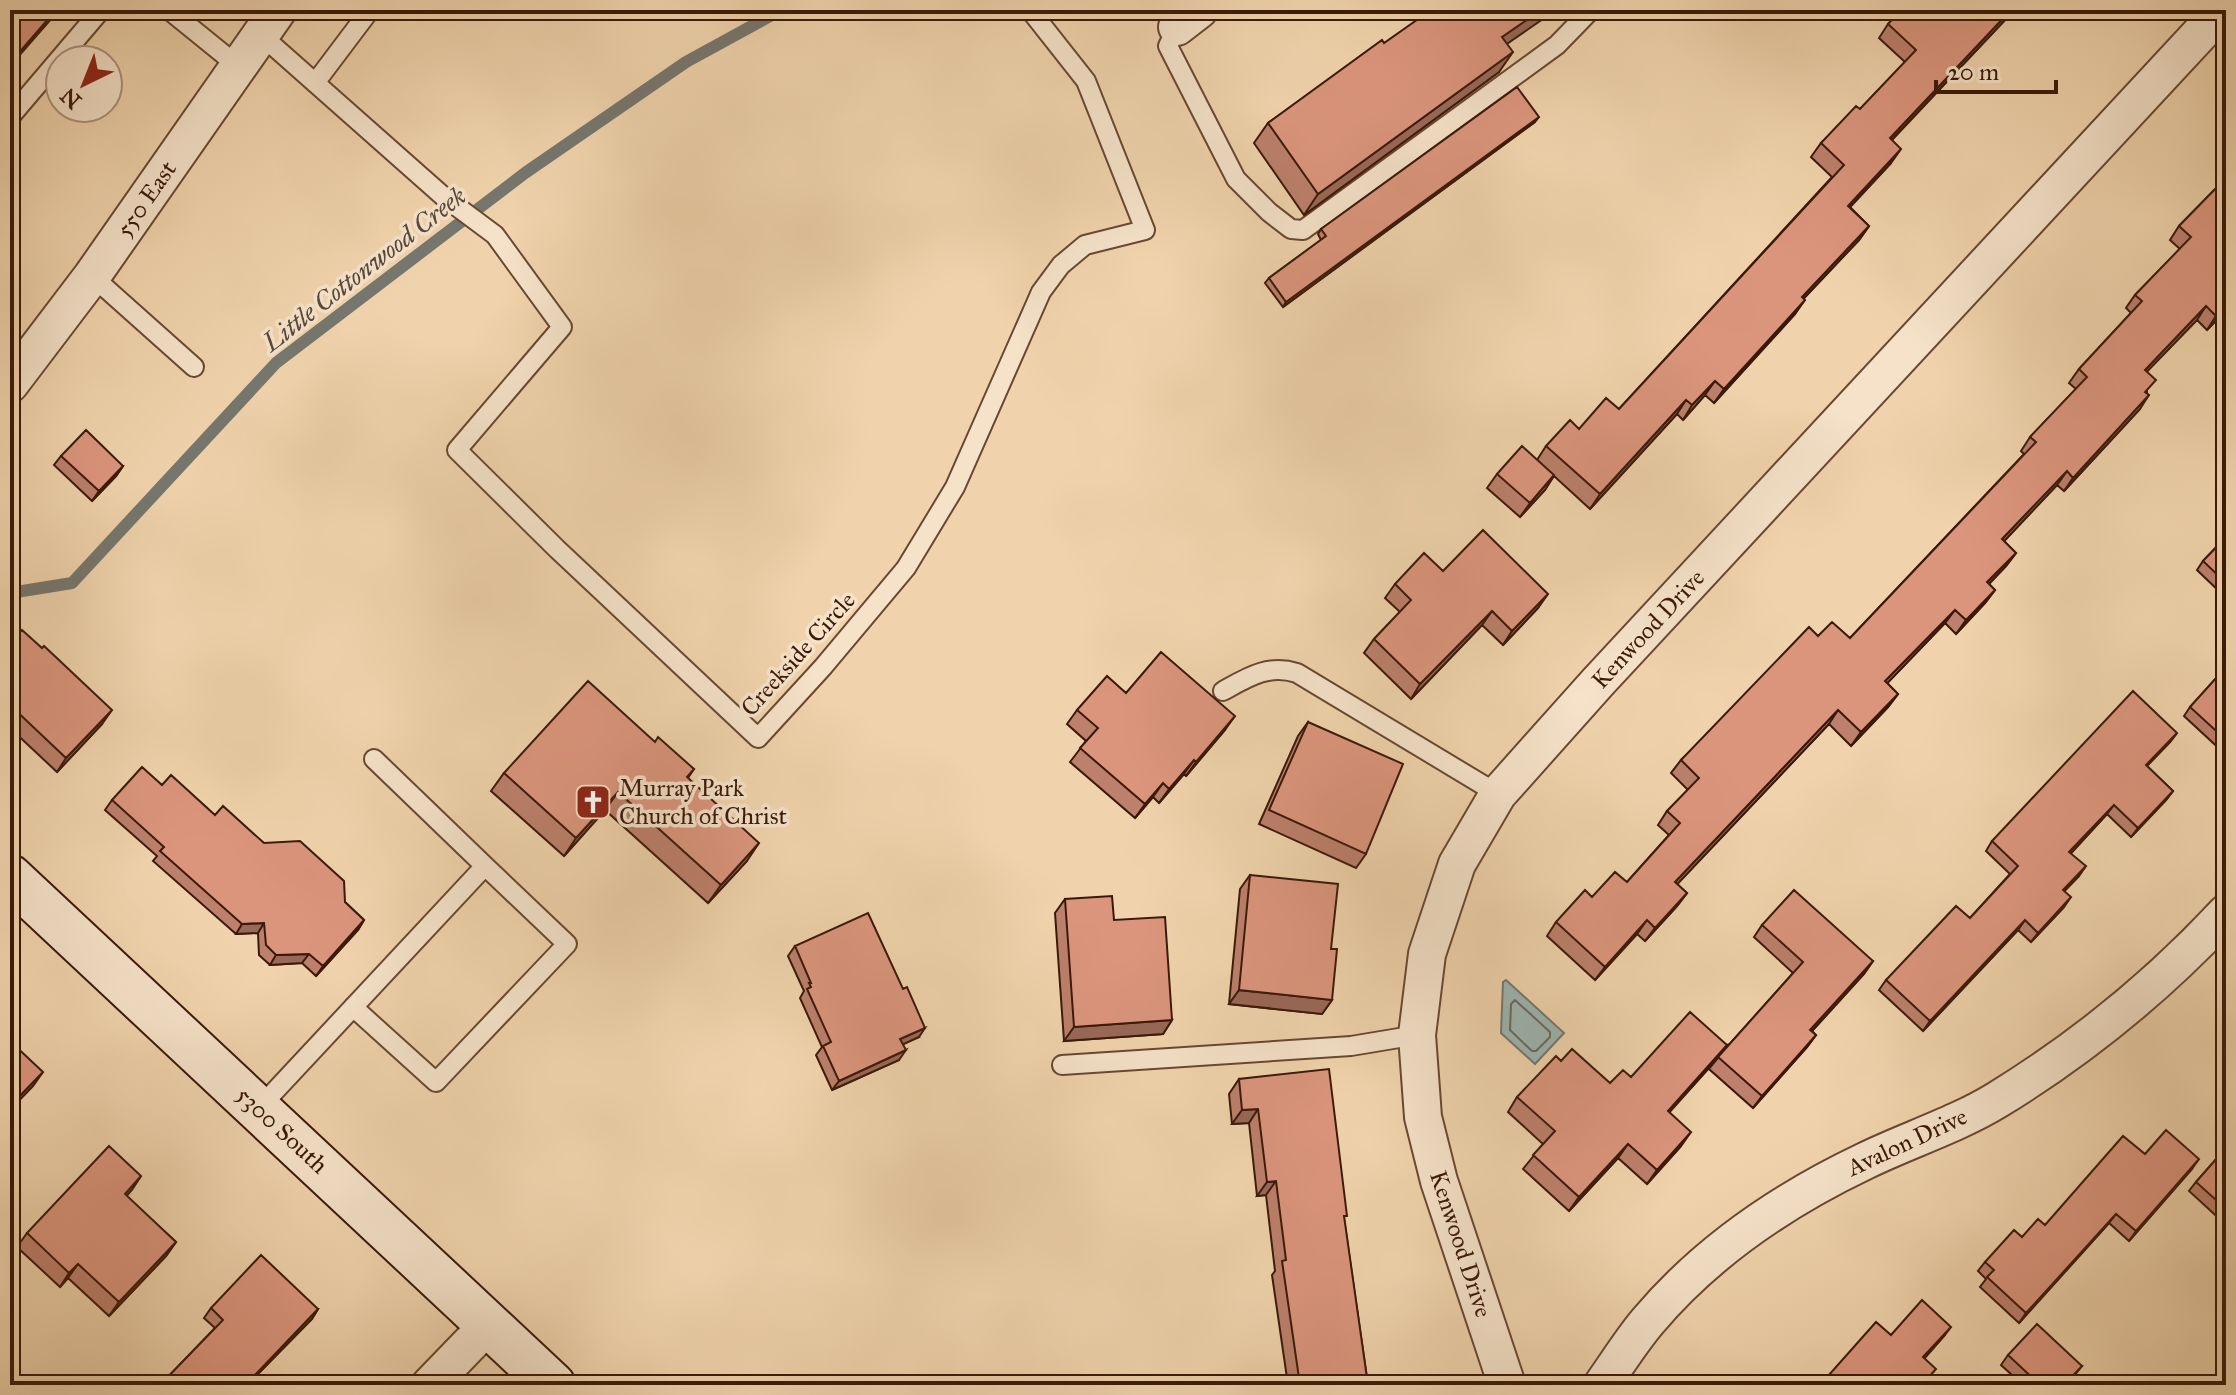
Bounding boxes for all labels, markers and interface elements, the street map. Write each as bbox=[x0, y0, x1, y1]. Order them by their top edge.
north arrow bbox=[44, 44, 124, 124]
scale bar bbox=[1936, 44, 2056, 94]
text: 20 m bbox=[1948, 57, 1999, 87]
text: N bbox=[54, 82, 87, 115]
street label: 550 East bbox=[109, 155, 183, 243]
water label: Little Cottonwood Creek bbox=[255, 179, 472, 359]
street label: Kenwood Drive bbox=[1585, 563, 1711, 695]
street label: Creekside Circle bbox=[734, 586, 862, 722]
place label: Murray Park Church of Christ bbox=[619, 773, 787, 831]
church icon: Murray Park Church of Christ bbox=[574, 783, 612, 821]
street label: 5300 South bbox=[230, 1080, 334, 1180]
street label: Avalon Drive bbox=[1841, 1101, 1972, 1183]
street label: Kenwood Drive bbox=[1423, 1167, 1499, 1321]

